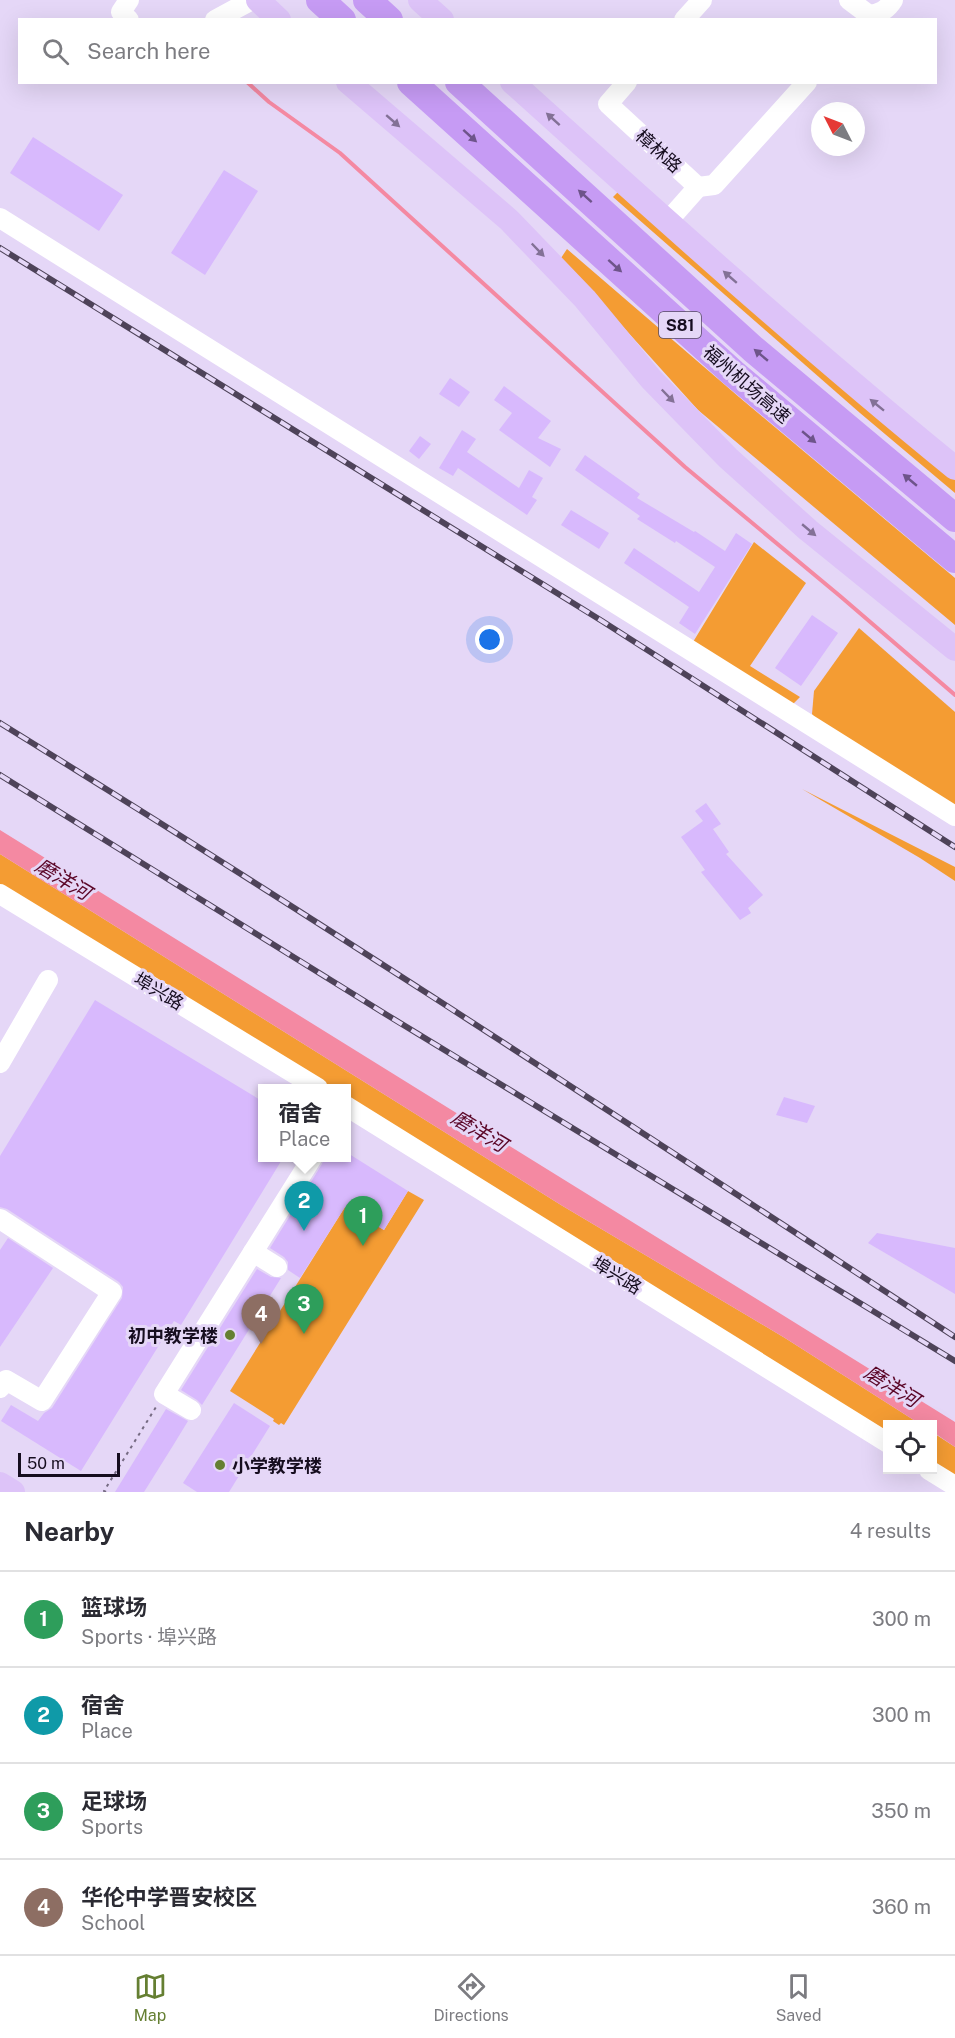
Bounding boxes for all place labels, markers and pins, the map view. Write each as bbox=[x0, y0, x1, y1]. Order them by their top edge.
pin: 2 bbox=[284, 1182, 324, 1231]
pin: 1 bbox=[344, 1196, 382, 1246]
pin: 3 bbox=[284, 1284, 324, 1334]
pin: 4 bbox=[242, 1294, 280, 1344]
place label: 初中教学楼 bbox=[128, 1325, 218, 1346]
marker: 初中教学楼 bbox=[223, 1328, 237, 1342]
place label: 小学教学楼 bbox=[232, 1455, 322, 1476]
marker: 小学教学楼 bbox=[213, 1458, 227, 1472]

